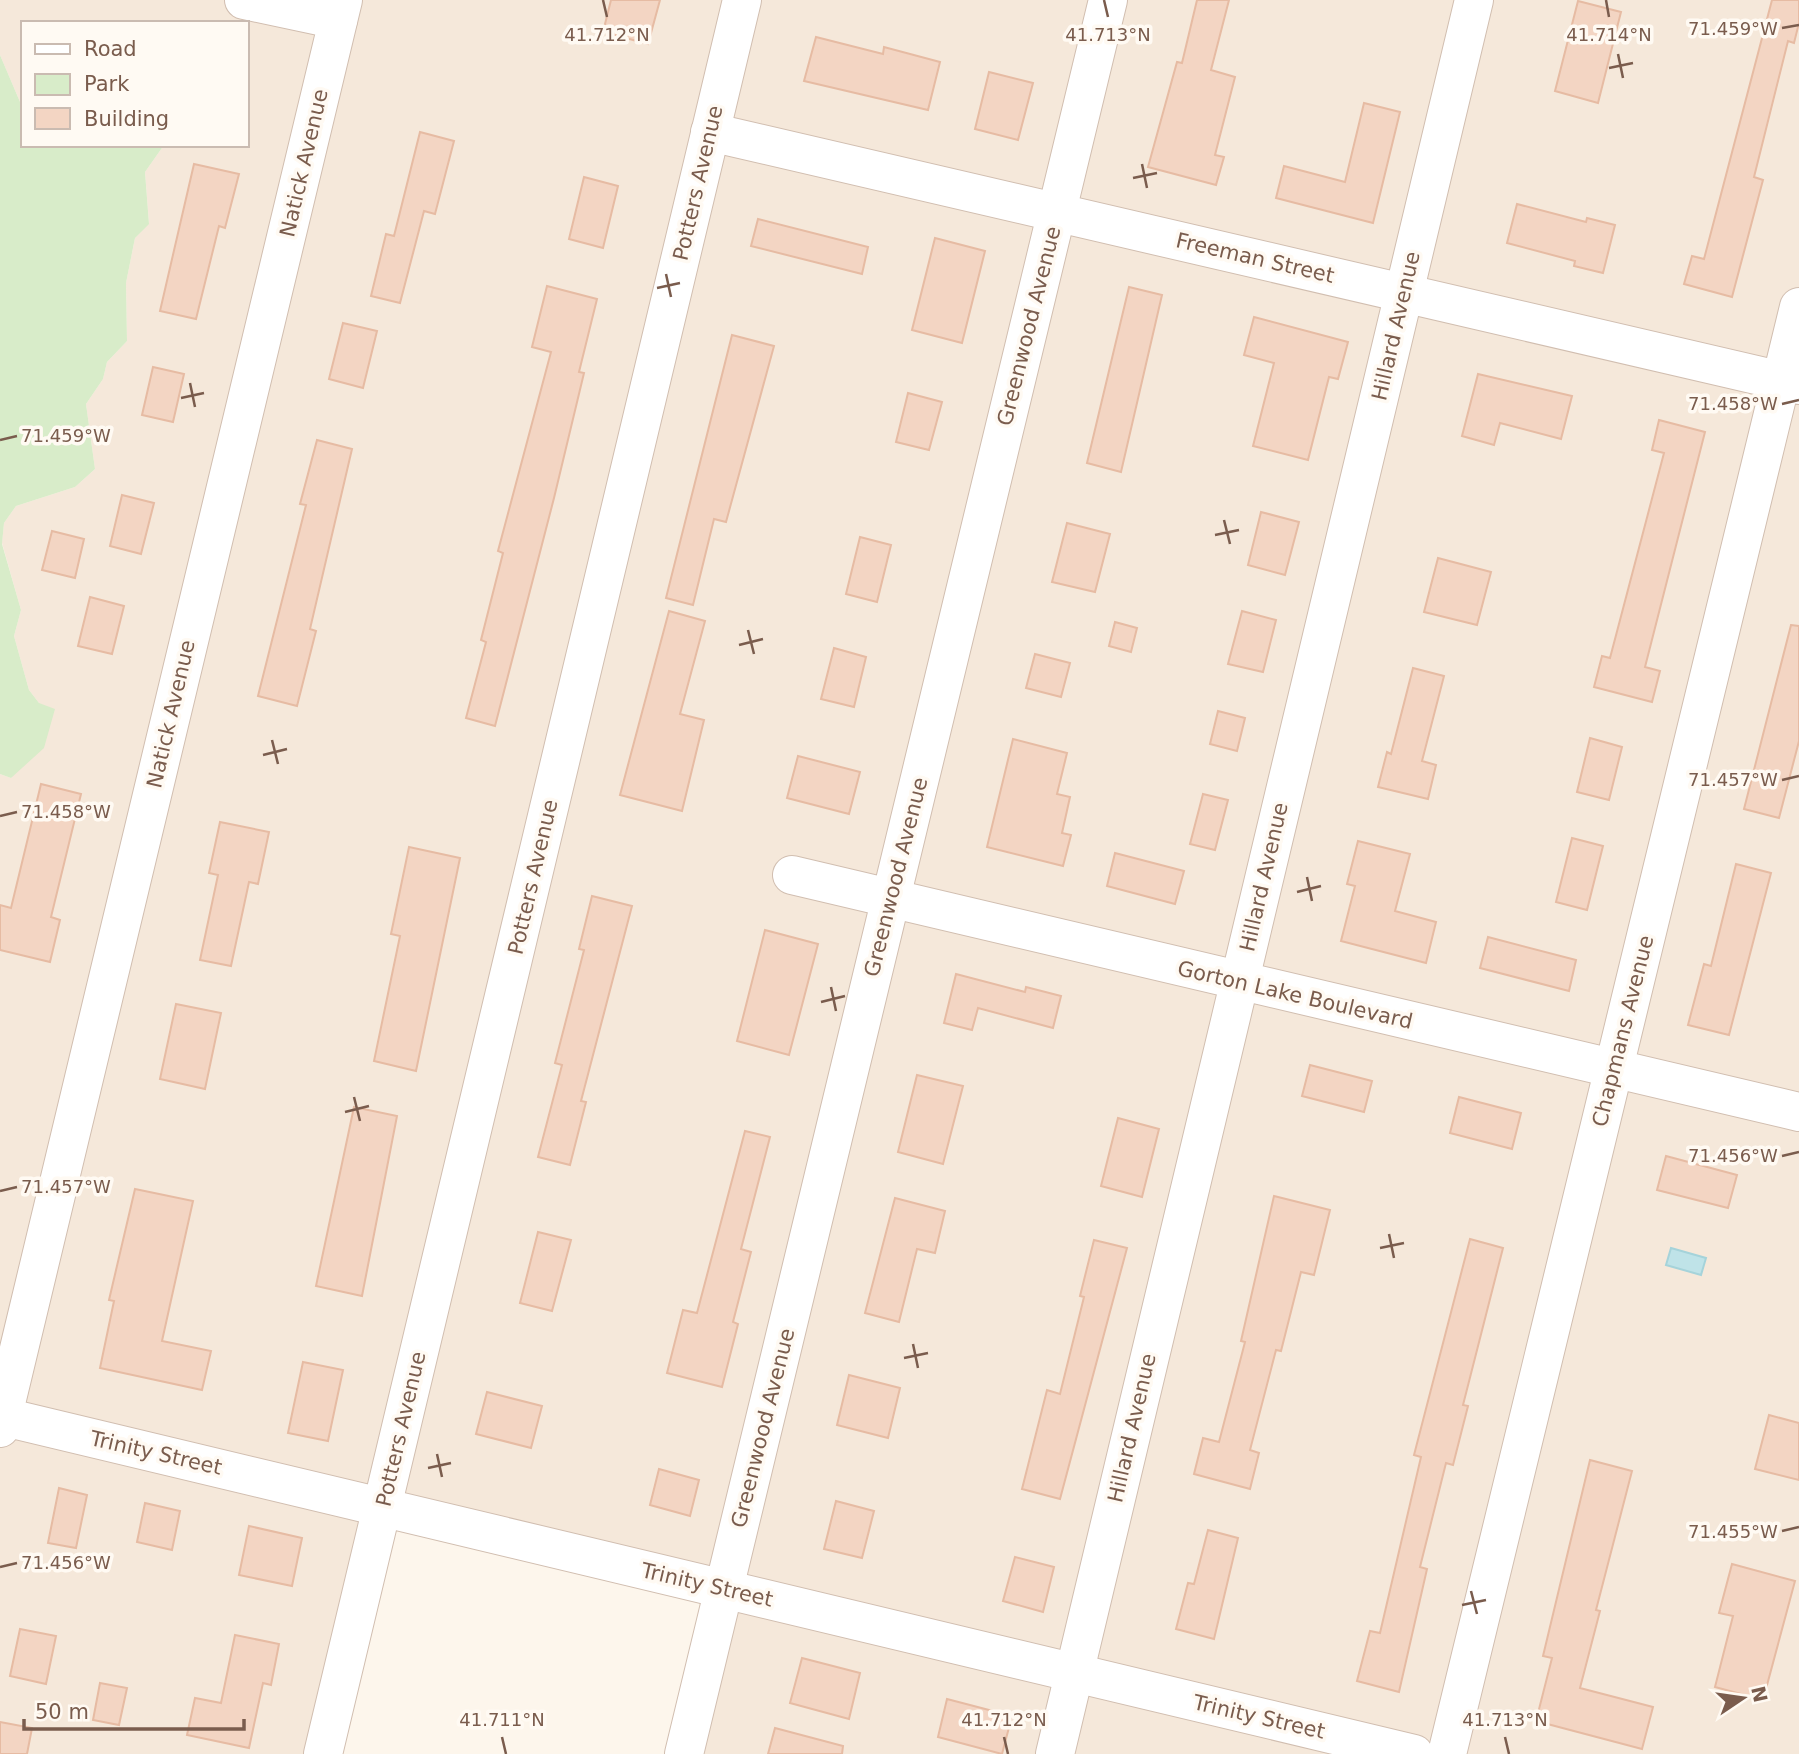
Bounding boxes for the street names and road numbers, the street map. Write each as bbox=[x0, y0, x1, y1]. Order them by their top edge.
street label: Natick Avenue bbox=[275, 87, 333, 239]
street label: Potters Avenue bbox=[668, 103, 728, 263]
street label: Greenwood Avenue bbox=[993, 224, 1065, 428]
street label: Freeman Street bbox=[1174, 228, 1336, 288]
street label: Hillard Avenue bbox=[1367, 249, 1425, 403]
street label: Natick Avenue bbox=[142, 638, 200, 790]
street label: Greenwood Avenue bbox=[860, 775, 932, 979]
street label: Potters Avenue bbox=[503, 797, 563, 957]
street label: Hillard Avenue bbox=[1235, 800, 1293, 954]
street label: Chapmans Avenue bbox=[1588, 933, 1658, 1129]
street label: Gorton Lake Boulevard bbox=[1175, 956, 1415, 1034]
street label: Greenwood Avenue bbox=[727, 1326, 799, 1530]
street label: Potters Avenue bbox=[371, 1349, 431, 1509]
street label: Hillard Avenue bbox=[1103, 1351, 1161, 1505]
street label: Trinity Street bbox=[87, 1426, 224, 1480]
street label: Trinity Street bbox=[638, 1558, 775, 1612]
street label: Trinity Street bbox=[1190, 1690, 1327, 1744]

